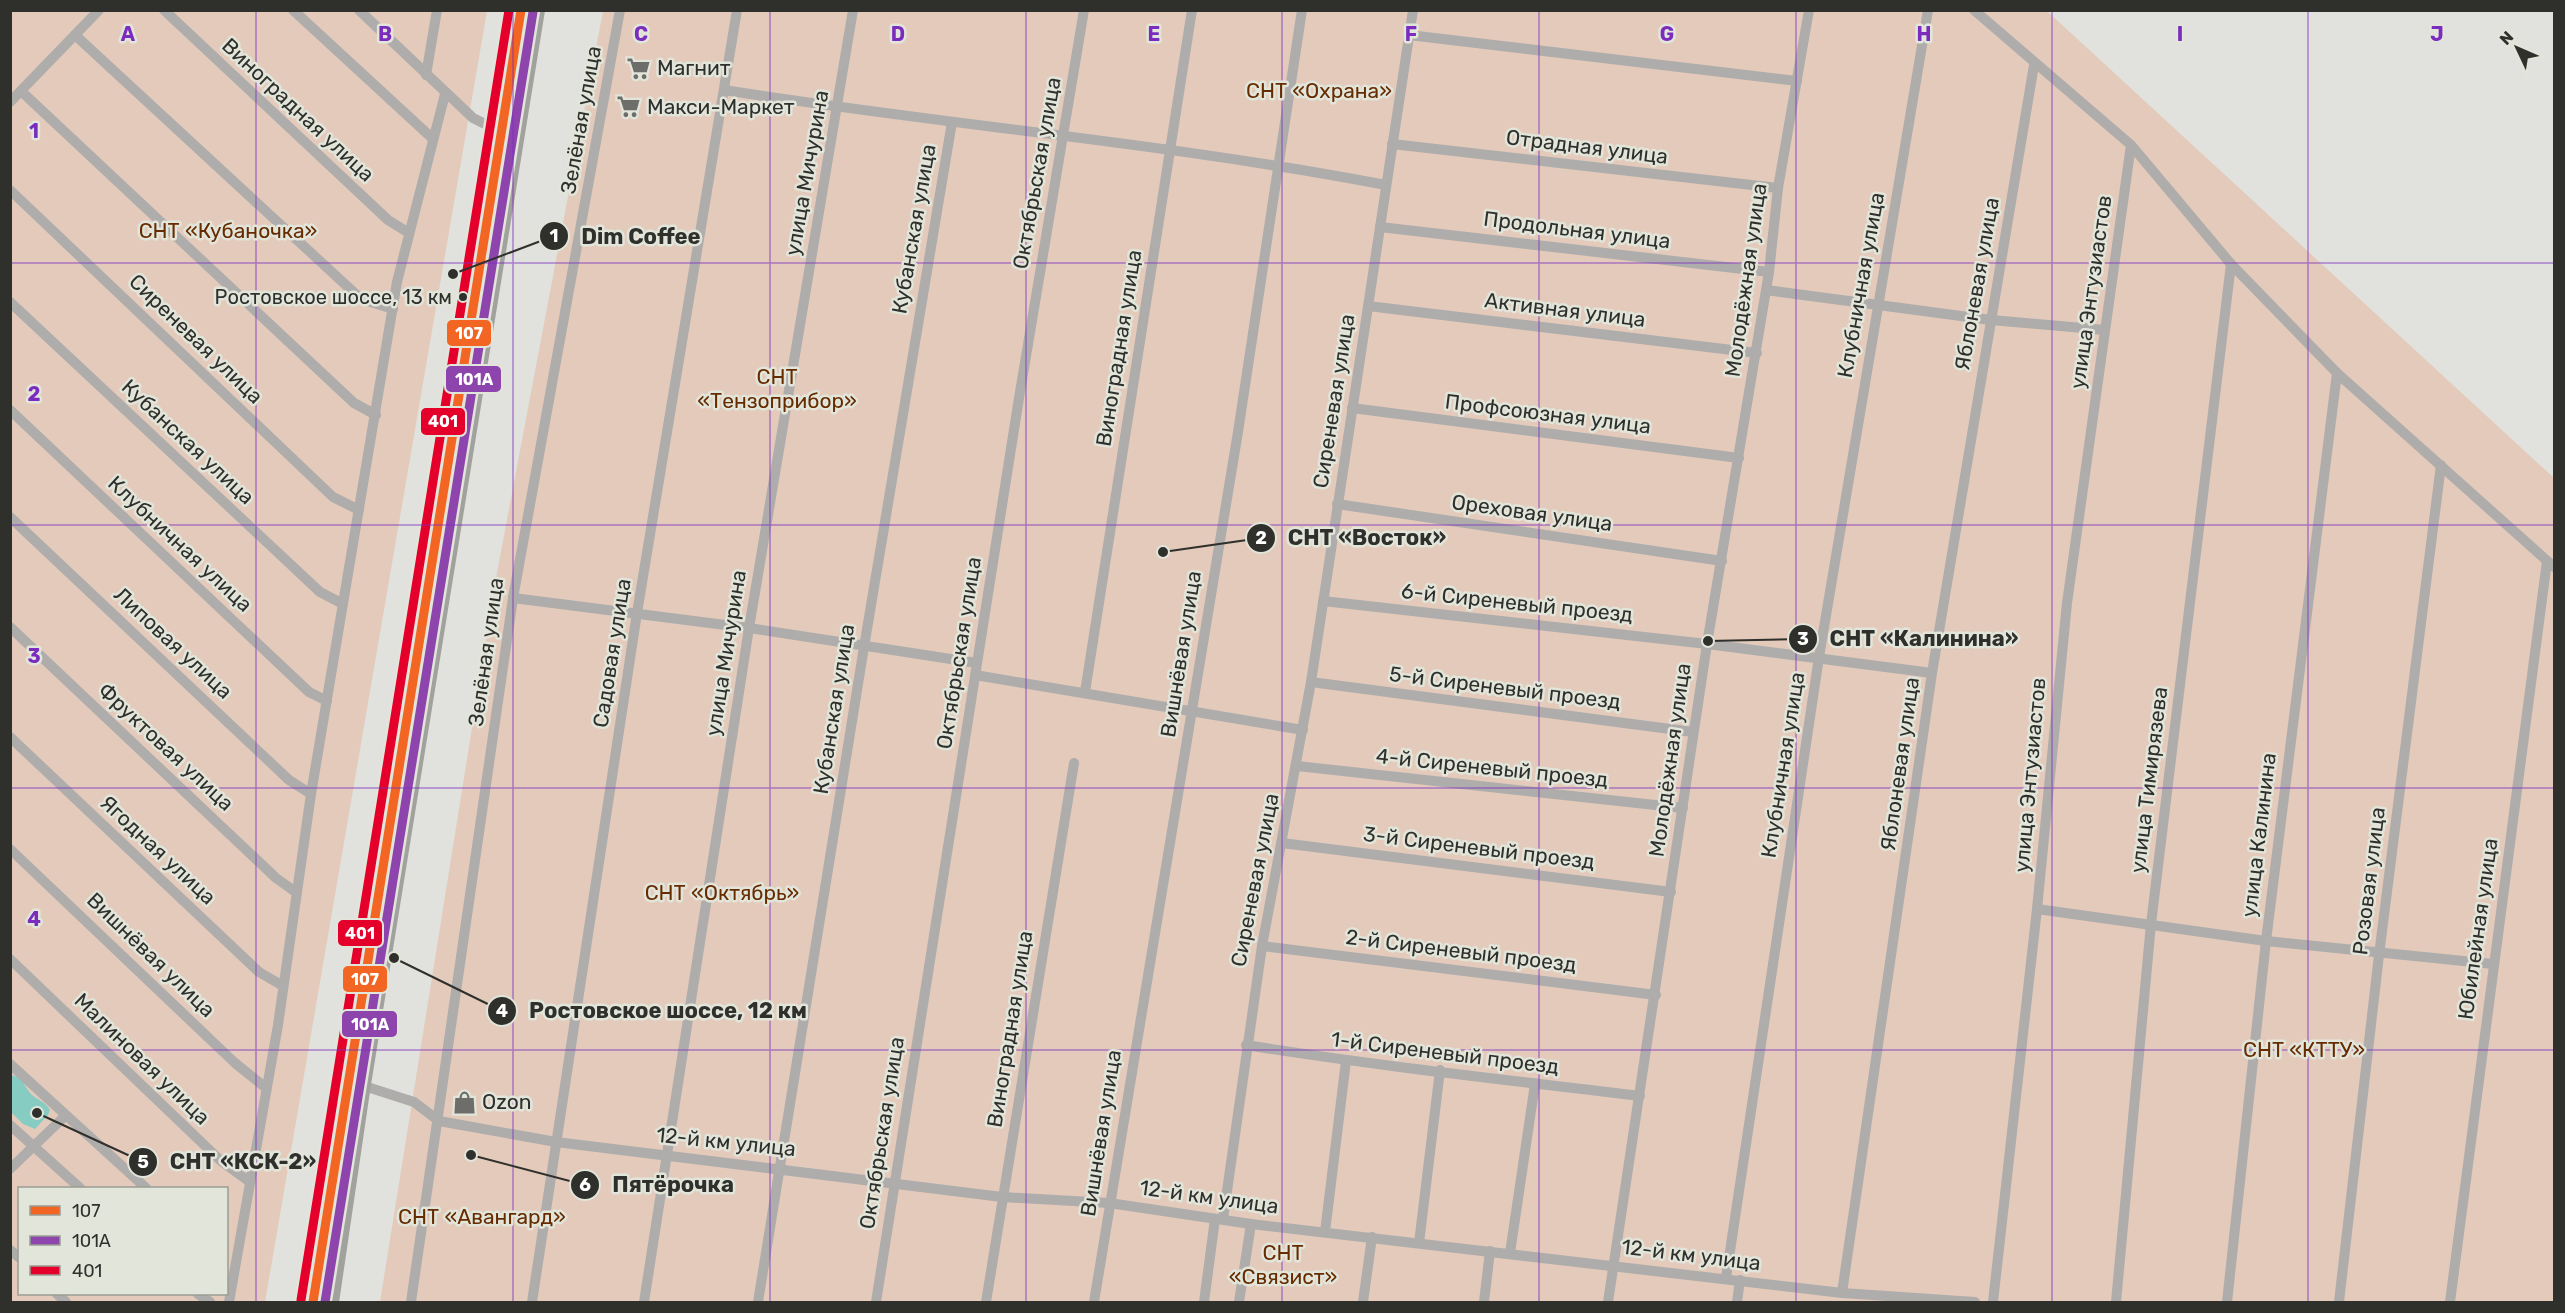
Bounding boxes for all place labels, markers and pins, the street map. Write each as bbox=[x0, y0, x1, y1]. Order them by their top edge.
supermarket icon: Магнит bbox=[626, 55, 652, 81]
place label: Магнит bbox=[657, 55, 731, 80]
supermarket icon: Макси-Маркет bbox=[616, 94, 642, 120]
place label: Макси-Маркет bbox=[647, 94, 795, 119]
callout: Dim Coffee bbox=[539, 216, 713, 256]
place label: Ростовское шоссе, 13 км bbox=[215, 285, 452, 309]
marker: Ростовское шоссе, 13 км bbox=[457, 291, 469, 303]
callout: СНТ «Восток» bbox=[1246, 518, 1459, 558]
callout: СНТ «Калинина» bbox=[1788, 619, 2031, 659]
callout: Ростовское шоссе, 12 км bbox=[487, 991, 819, 1031]
shop icon: Ozon bbox=[451, 1089, 477, 1115]
place label: Ozon bbox=[482, 1089, 532, 1114]
callout: СНТ «КСК-2» bbox=[128, 1142, 329, 1182]
callout: Пятёрочка bbox=[570, 1165, 746, 1205]

